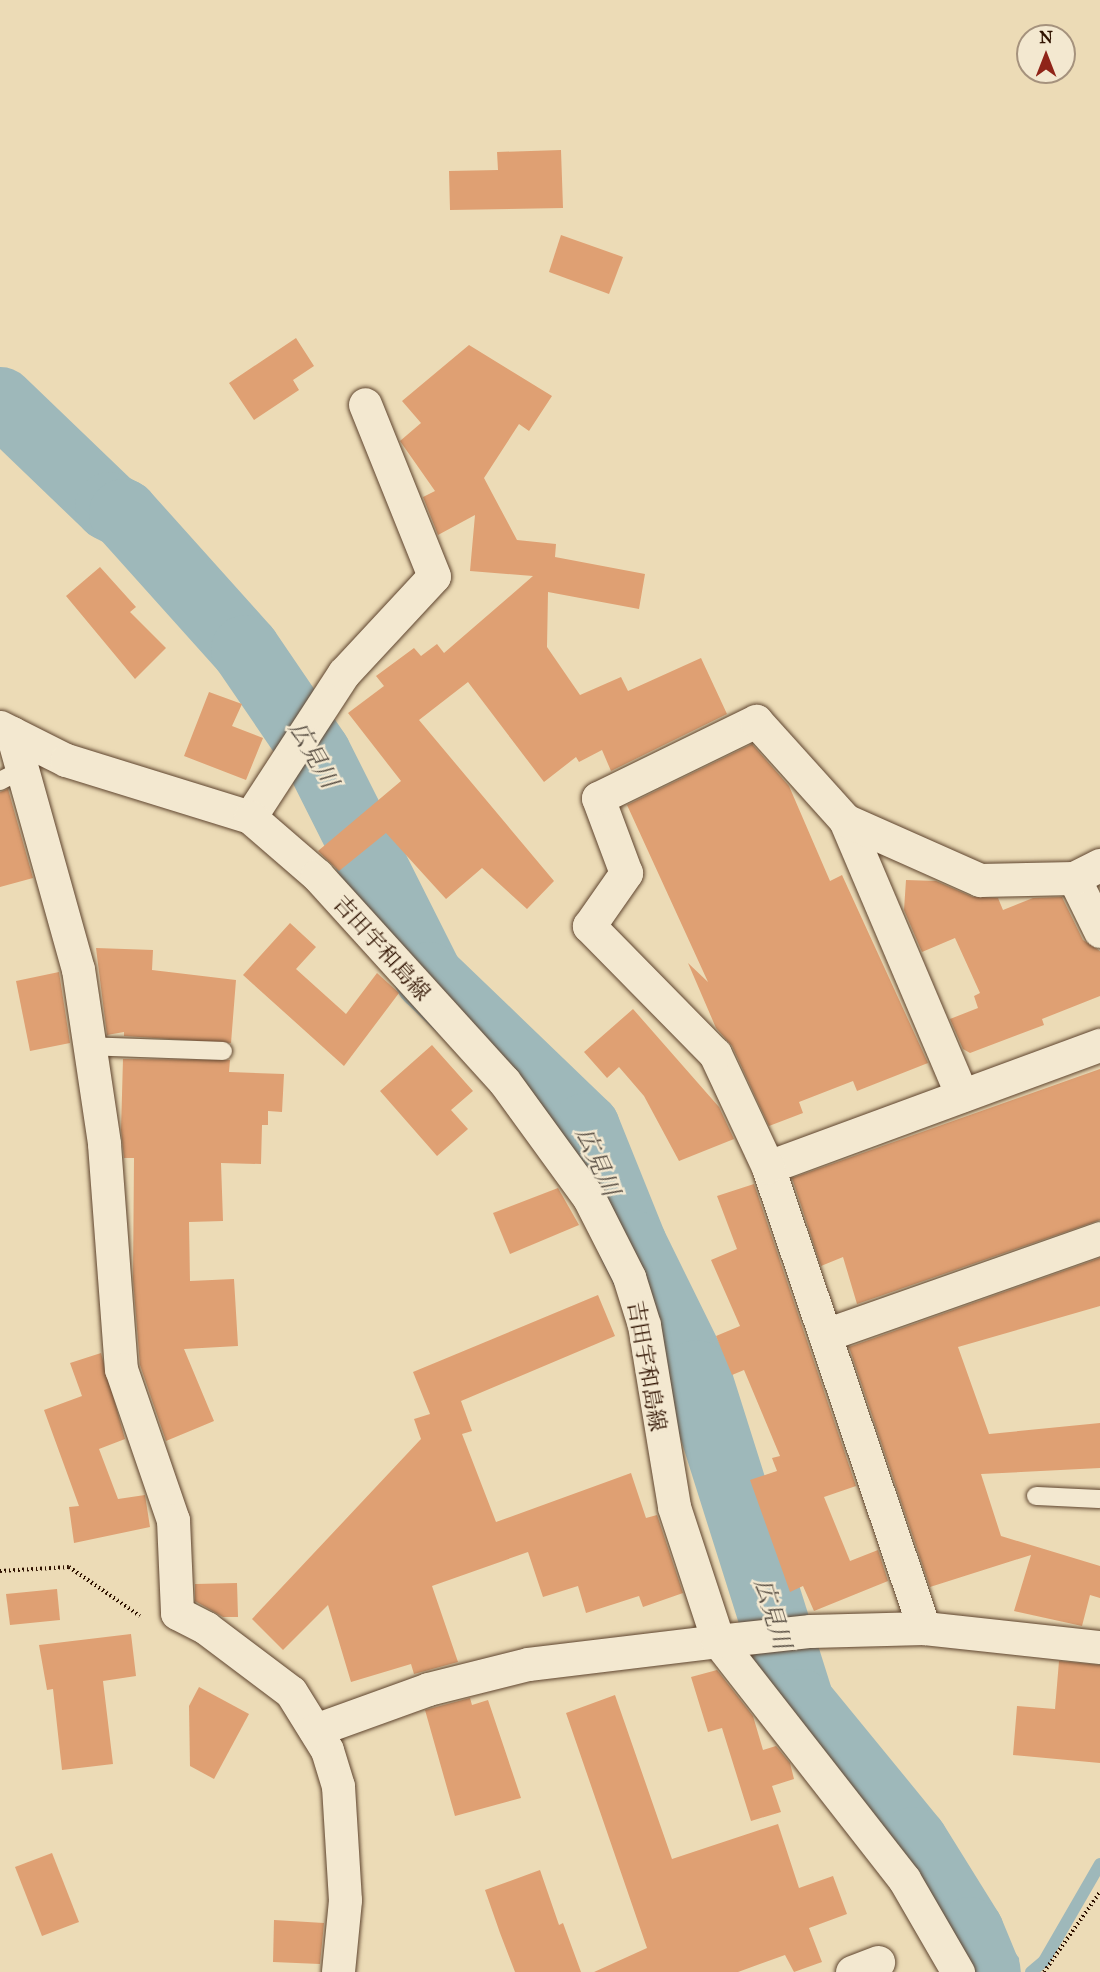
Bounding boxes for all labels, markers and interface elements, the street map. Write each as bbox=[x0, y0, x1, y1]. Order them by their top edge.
north arrow bbox=[1016, 24, 1076, 84]
text: N bbox=[1039, 28, 1053, 47]
water label: 広見川 bbox=[283, 717, 343, 793]
street label: 吉田宇和島線 bbox=[328, 890, 436, 1006]
water label: 広見川 bbox=[569, 1123, 625, 1201]
street label: 吉田宇和島線 bbox=[623, 1299, 671, 1433]
water label: 広見川 bbox=[748, 1575, 796, 1653]

